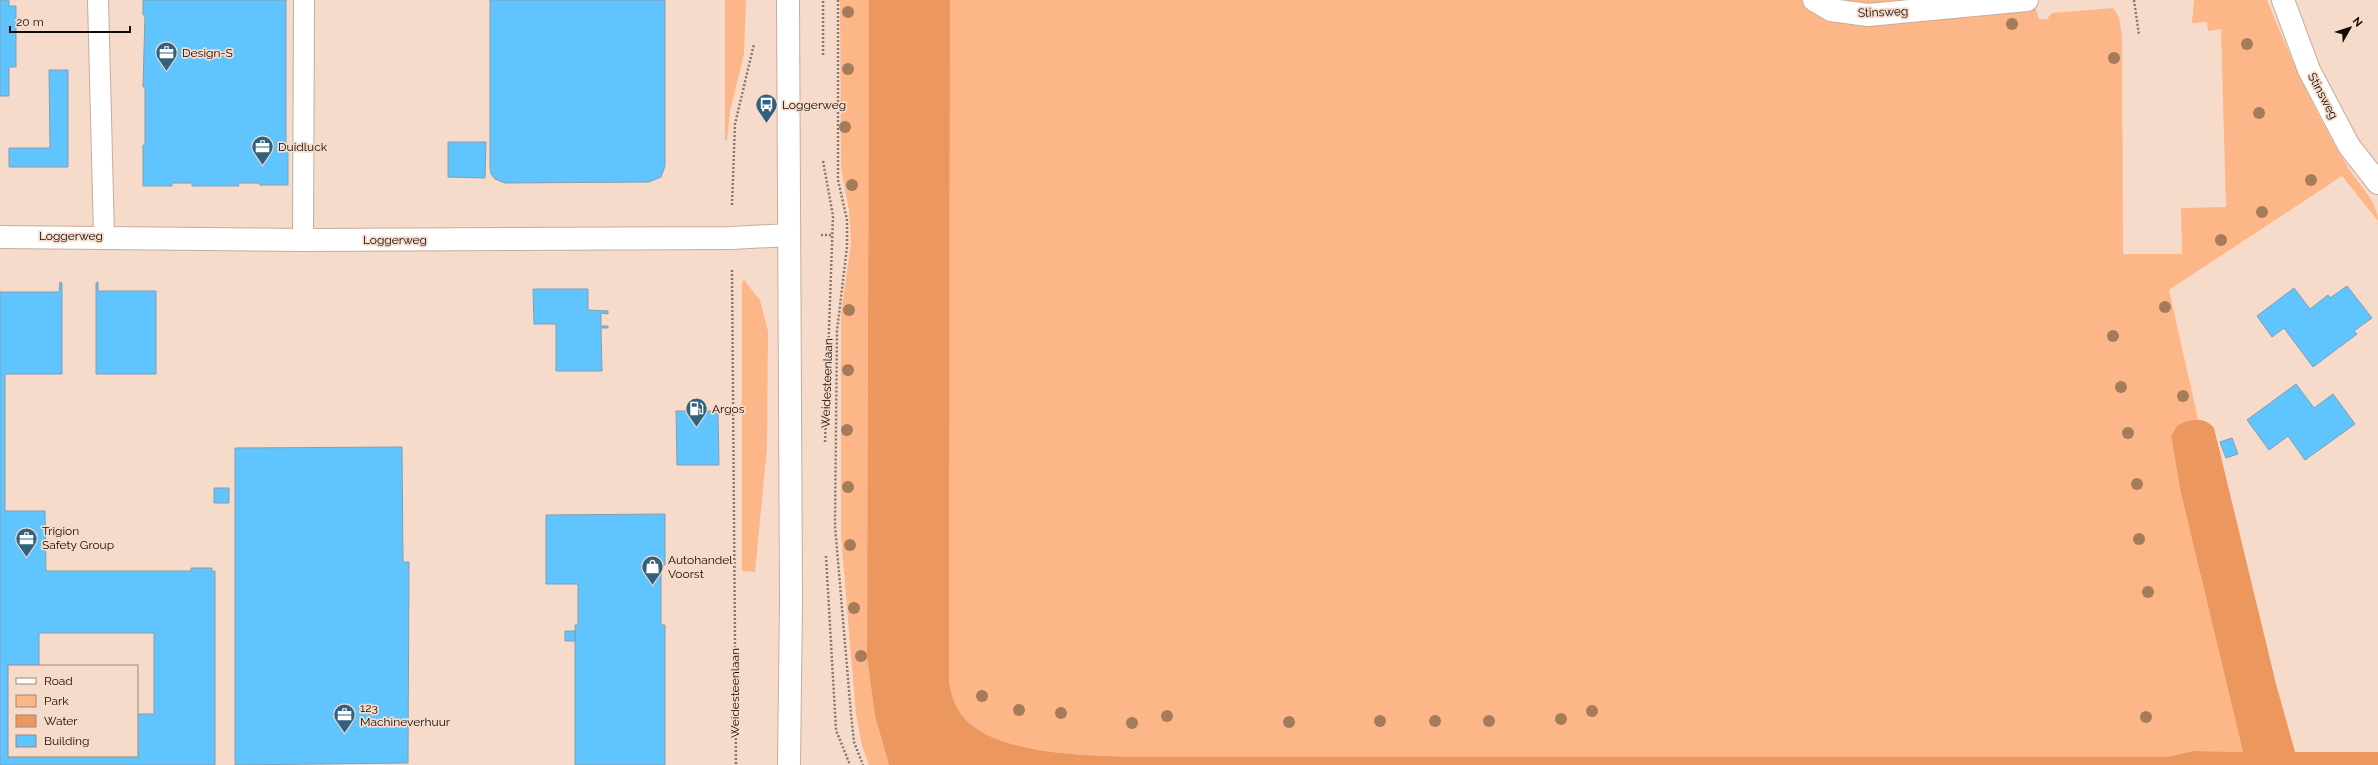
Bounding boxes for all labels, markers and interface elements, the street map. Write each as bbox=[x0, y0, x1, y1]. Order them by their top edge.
street label: Stinsweg bbox=[1858, 4, 1908, 20]
scale bar bbox=[10, 8, 130, 34]
north arrow bbox=[2330, 8, 2370, 48]
text: 20 m bbox=[16, 15, 44, 29]
text: N bbox=[2350, 15, 2365, 29]
office icon: Design-S bbox=[154, 40, 180, 73]
place label: Design-S bbox=[182, 46, 233, 60]
street label: Stinsweg bbox=[2305, 70, 2341, 122]
bus stop icon: Loggerweg bbox=[753, 92, 779, 125]
place label: Loggerweg bbox=[782, 98, 846, 112]
office icon: Duidluck bbox=[250, 134, 276, 167]
place label: Duidluck bbox=[278, 140, 328, 154]
street label: Loggerweg bbox=[39, 229, 103, 243]
street label: Loggerweg bbox=[363, 233, 427, 247]
street label: Weidesteenlaan bbox=[818, 338, 836, 428]
fuel station icon: Argos bbox=[683, 396, 709, 429]
place label: Argos bbox=[712, 402, 745, 416]
place label: Trigion Safety Group bbox=[42, 524, 114, 552]
office icon: Trigion Safety Group bbox=[14, 525, 40, 558]
place label: Autohandel Voorst bbox=[668, 553, 733, 581]
shop icon: Autohandel Voorst bbox=[639, 554, 665, 587]
street label: Weidesteenlaan bbox=[728, 648, 742, 738]
legend bbox=[8, 665, 138, 757]
text: Road bbox=[44, 674, 73, 688]
text: Park bbox=[44, 694, 69, 708]
place label: 123 Machineverhuur bbox=[360, 701, 451, 729]
office icon: 123 Machineverhuur bbox=[331, 702, 357, 735]
text: Water bbox=[44, 714, 78, 728]
text: Building bbox=[44, 734, 90, 748]

